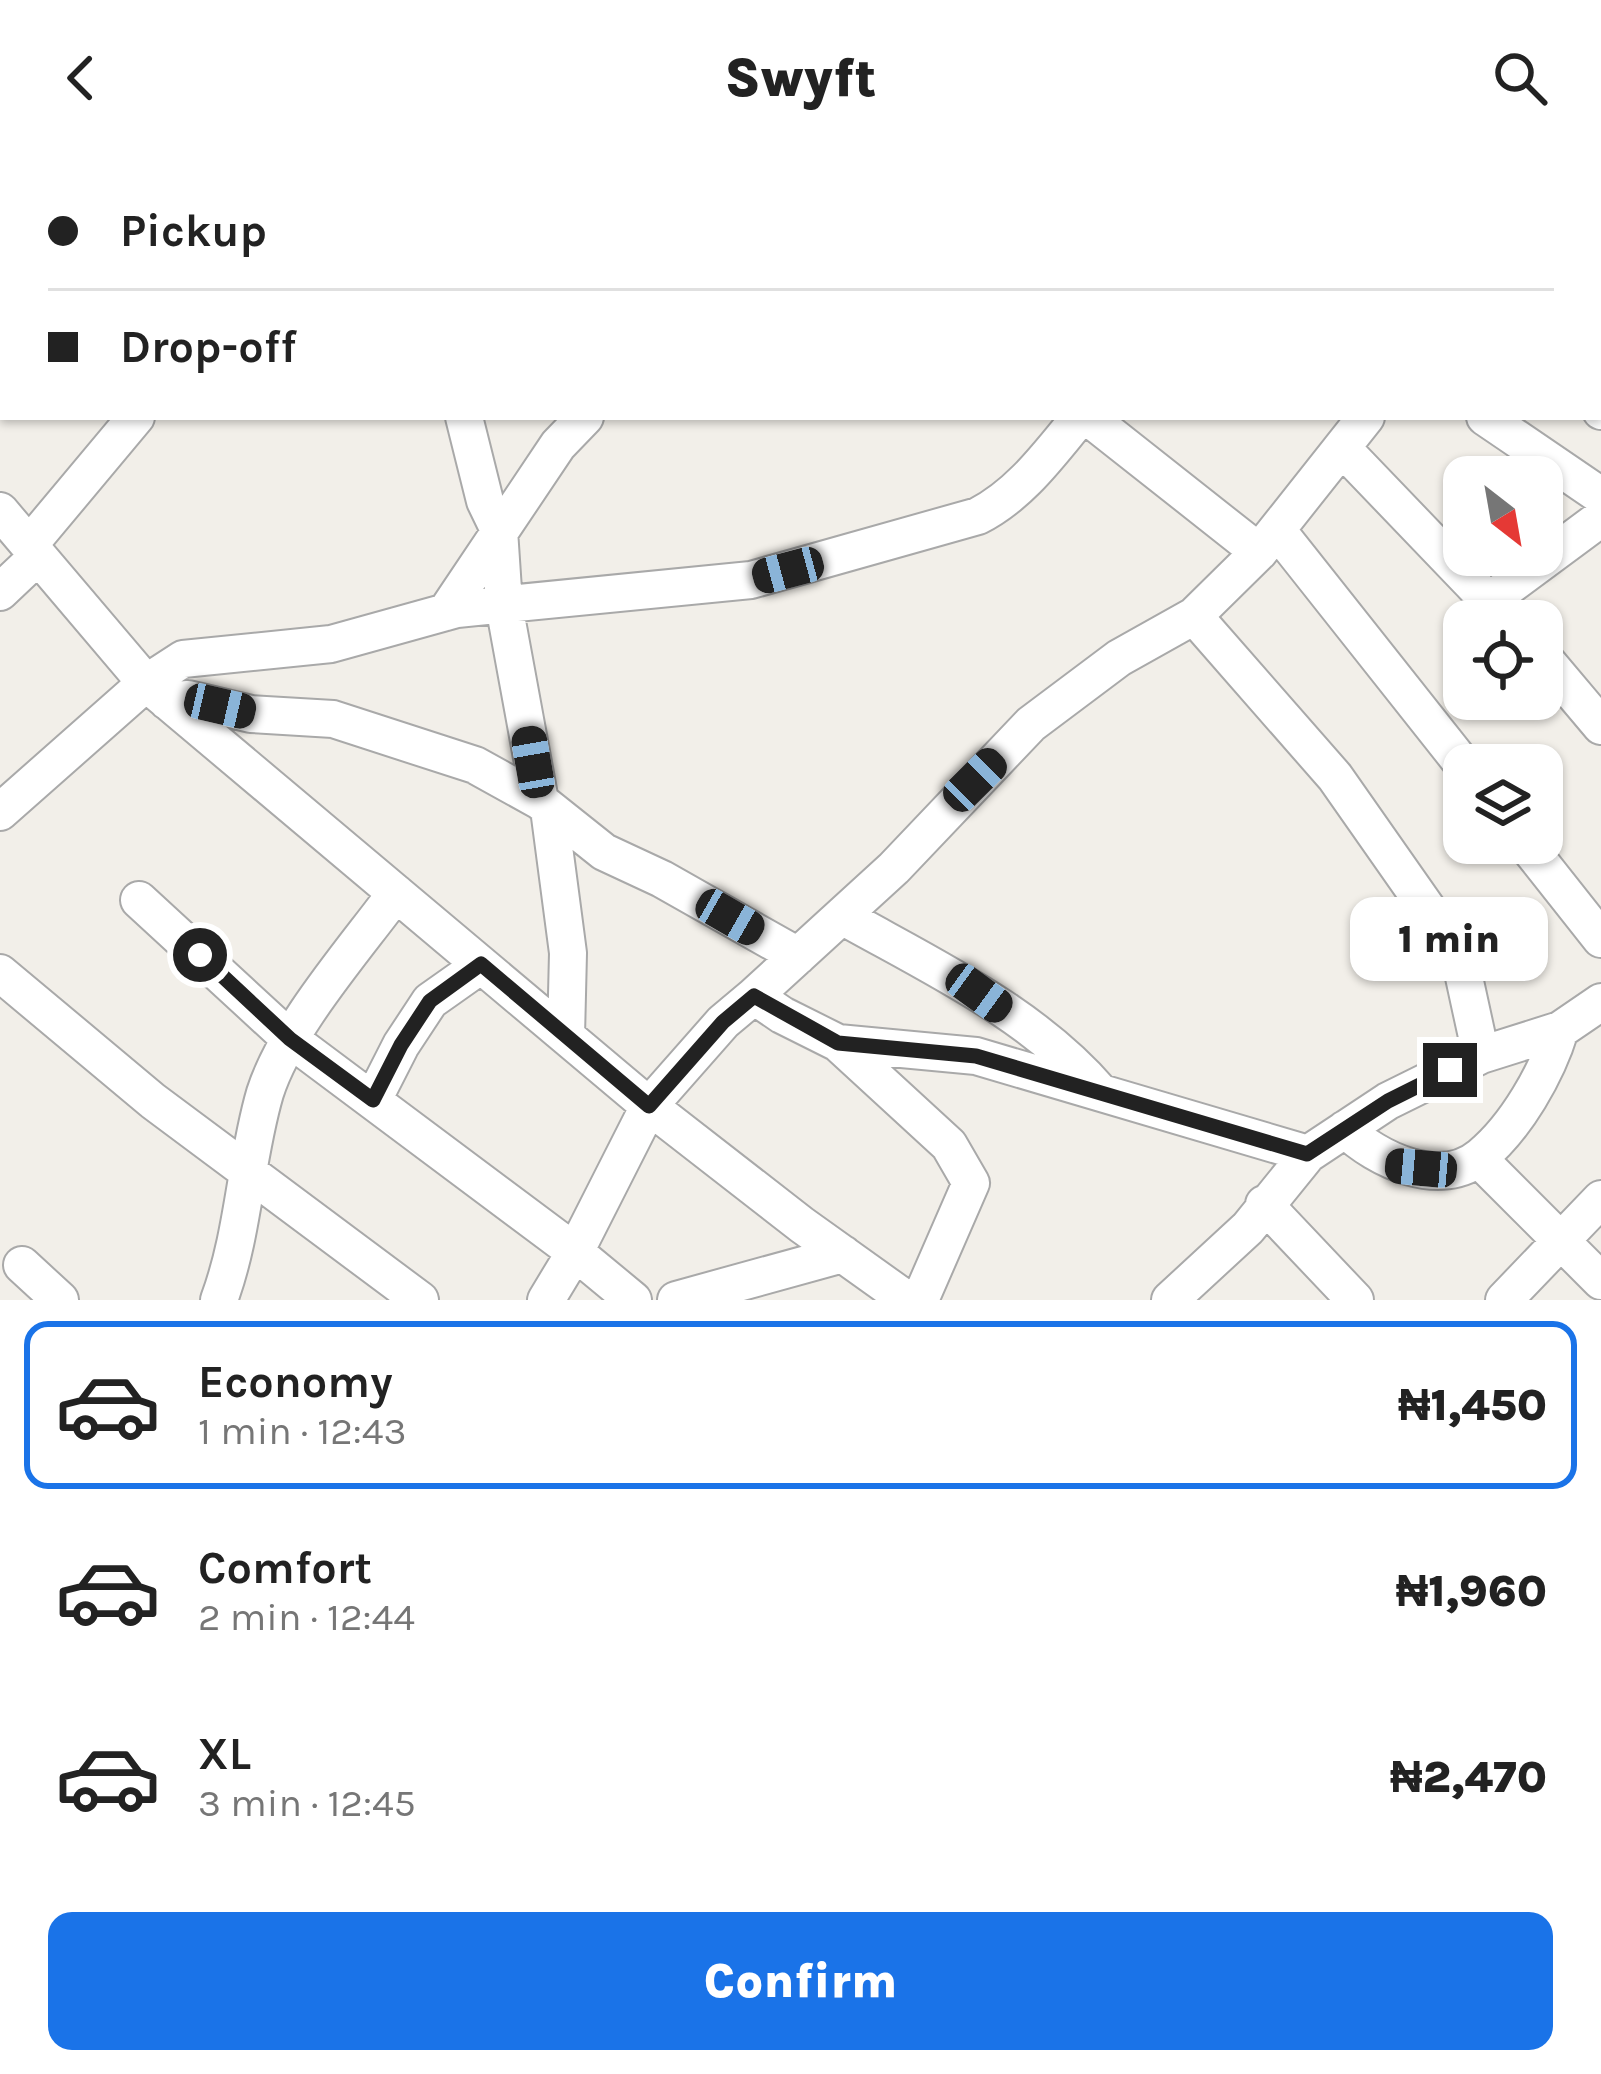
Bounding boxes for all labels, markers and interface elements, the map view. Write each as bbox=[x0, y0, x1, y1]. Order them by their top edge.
icon: back bbox=[48, 45, 114, 111]
icon: search bbox=[1487, 45, 1553, 111]
text: Swyft bbox=[724, 46, 877, 110]
text: Pickup bbox=[120, 205, 267, 257]
text: Drop-off bbox=[120, 321, 297, 373]
north arrow bbox=[1443, 456, 1563, 576]
map controls bbox=[1443, 456, 1563, 864]
car bbox=[749, 543, 827, 597]
button: locate bbox=[1443, 600, 1563, 720]
car bbox=[181, 680, 259, 732]
car bbox=[509, 723, 557, 801]
car bbox=[937, 742, 1013, 818]
button: layers bbox=[1443, 744, 1563, 864]
car bbox=[690, 883, 770, 951]
callout: 1 min bbox=[1351, 896, 1549, 980]
text: 1 min bbox=[1398, 916, 1500, 962]
route start bbox=[173, 928, 227, 982]
car bbox=[939, 957, 1019, 1029]
route end bbox=[1423, 1043, 1477, 1097]
car bbox=[1384, 1147, 1458, 1189]
icon: car bbox=[54, 1351, 162, 1459]
text: Economy bbox=[198, 1356, 393, 1408]
text: ₦1,450 bbox=[1398, 1379, 1547, 1431]
text: 1 min · 12:43 bbox=[198, 1408, 407, 1454]
icon: car bbox=[54, 1537, 162, 1645]
text: Comfort bbox=[198, 1542, 372, 1594]
text: ₦1,960 bbox=[1396, 1565, 1547, 1617]
text: 2 min · 12:44 bbox=[198, 1594, 415, 1640]
icon: car bbox=[54, 1723, 162, 1831]
text: XL bbox=[198, 1728, 251, 1780]
text: ₦2,470 bbox=[1390, 1751, 1547, 1803]
text: 3 min · 12:45 bbox=[198, 1780, 416, 1826]
button: Confirm bbox=[48, 1912, 1553, 2050]

